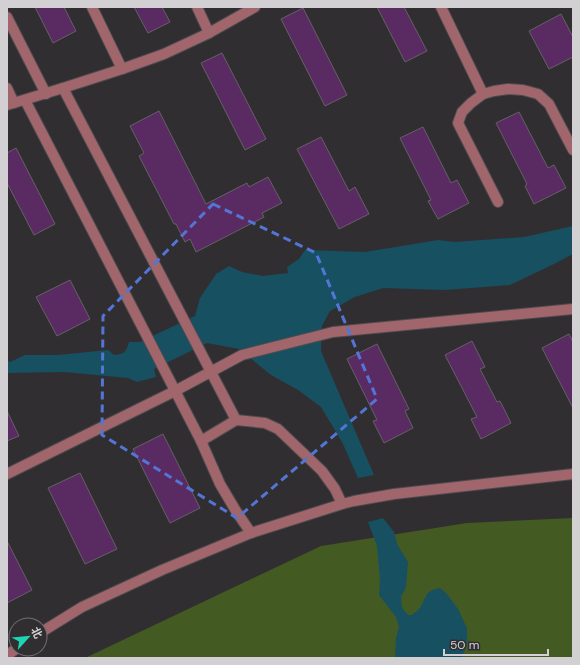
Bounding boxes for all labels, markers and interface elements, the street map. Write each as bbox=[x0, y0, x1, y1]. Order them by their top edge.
north arrow bbox=[8, 617, 48, 657]
text: 北 bbox=[28, 624, 46, 641]
scale bar bbox=[444, 631, 548, 657]
text: 50 m bbox=[450, 637, 479, 653]

